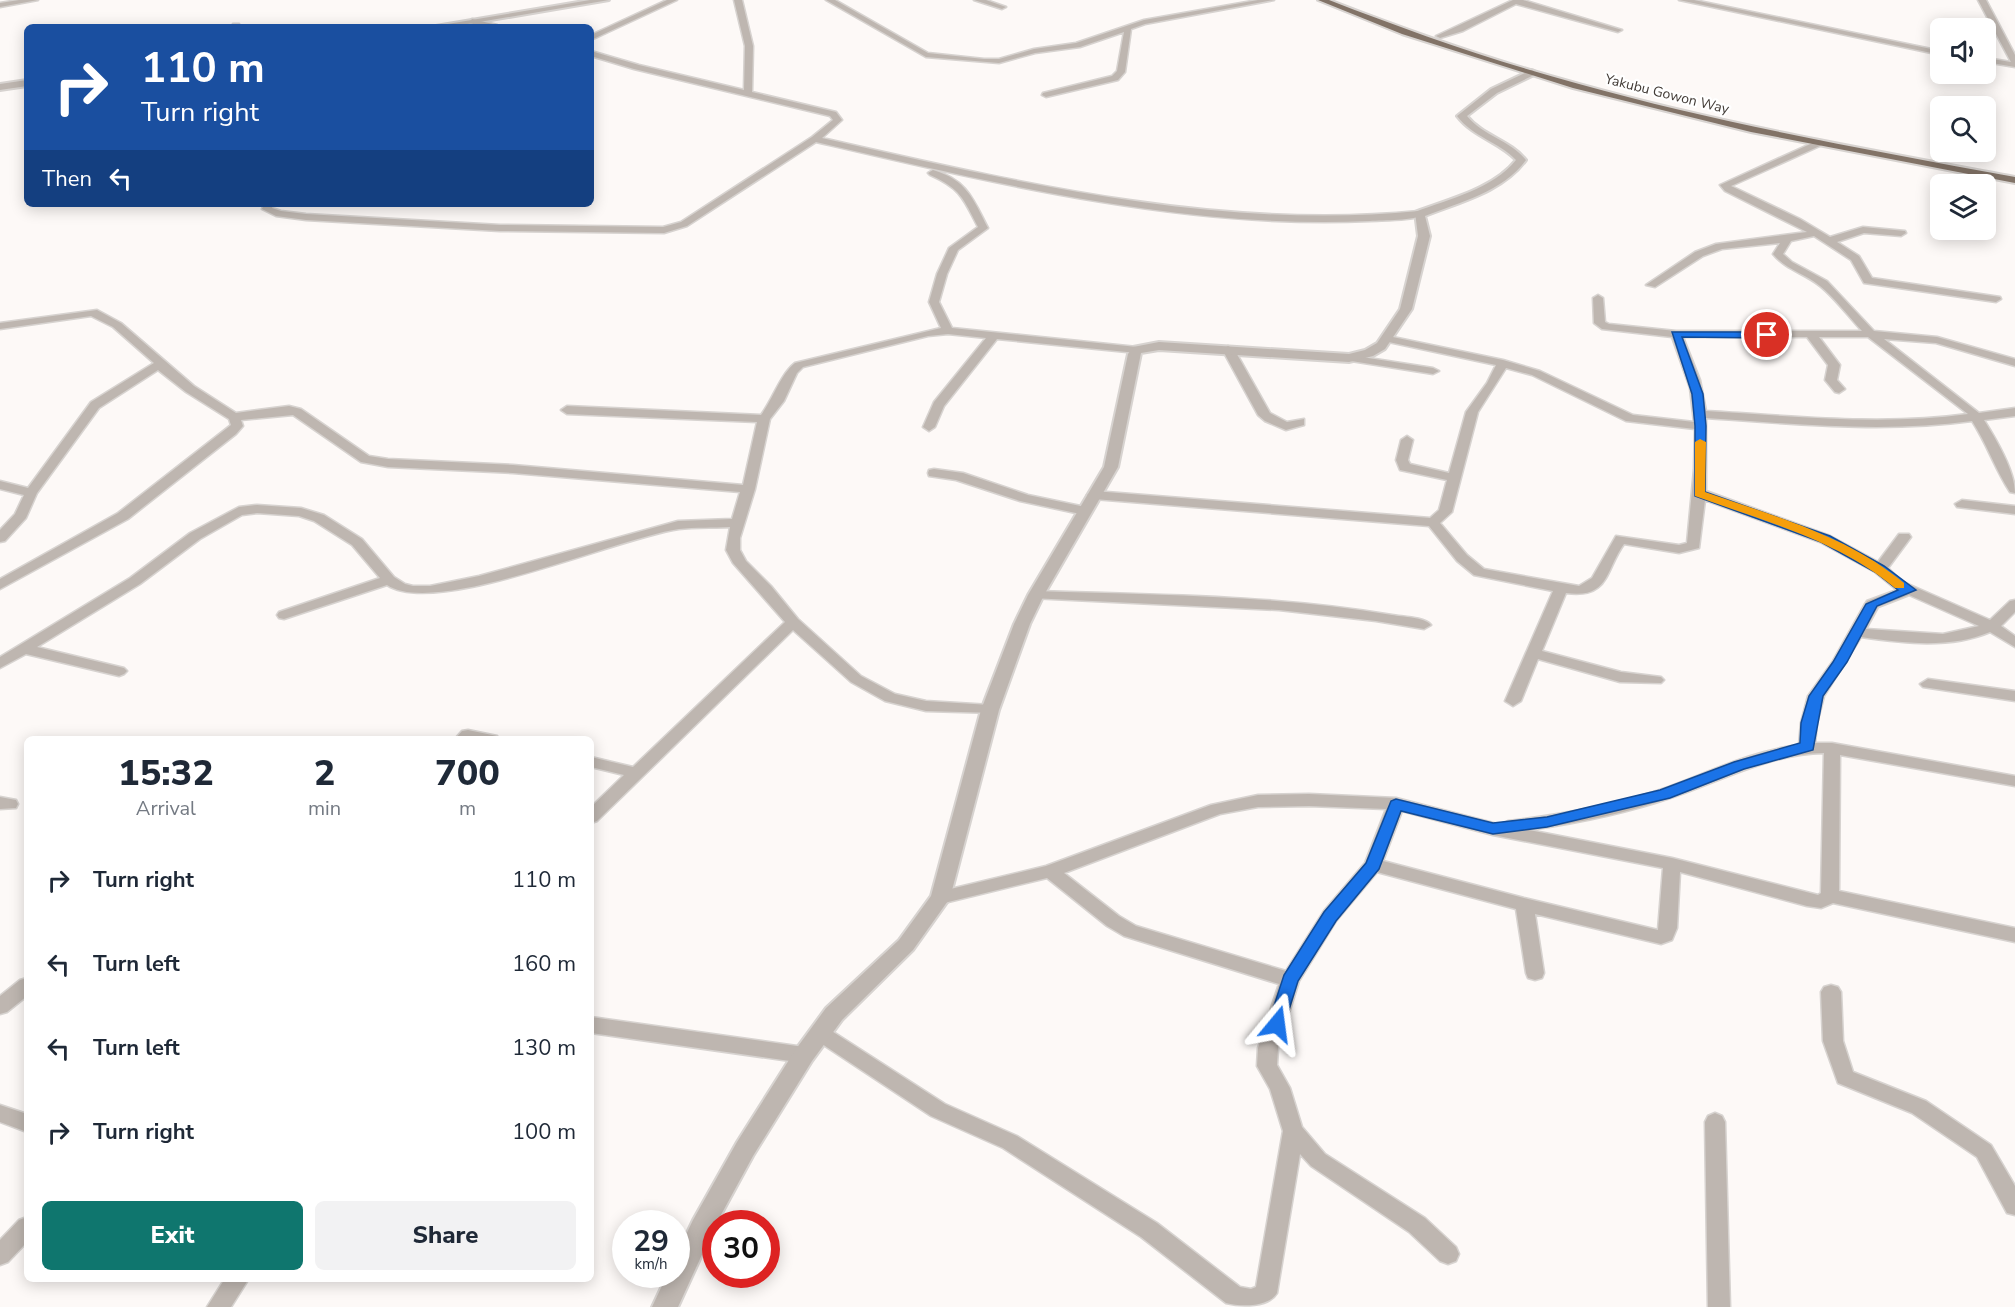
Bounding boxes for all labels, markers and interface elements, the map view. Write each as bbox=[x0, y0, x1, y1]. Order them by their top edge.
map controls bbox=[1930, 18, 1996, 240]
button: sound bbox=[1930, 18, 1996, 84]
text: 110 m bbox=[141, 40, 265, 97]
icon: right bbox=[42, 48, 120, 126]
street label: Yakubu Gowon Way bbox=[1602, 69, 1732, 119]
text: Turn right bbox=[141, 94, 259, 131]
button: search bbox=[1930, 96, 1996, 162]
icon: left bbox=[104, 162, 137, 195]
text: Then bbox=[42, 164, 92, 194]
button: layers bbox=[1930, 174, 1996, 240]
pin bbox=[1741, 309, 1792, 360]
icon: arrive bbox=[1750, 318, 1783, 351]
text: 15:32 bbox=[118, 749, 214, 798]
text: 2 bbox=[314, 749, 335, 798]
text: 700 bbox=[435, 749, 500, 798]
text: Arrival bbox=[136, 795, 196, 822]
text: min bbox=[308, 795, 341, 822]
text: m bbox=[459, 795, 476, 822]
icon: right bbox=[42, 864, 75, 897]
text: Turn right bbox=[93, 865, 194, 895]
text: 110 m bbox=[512, 865, 576, 895]
icon: left bbox=[42, 948, 75, 981]
text: Turn left bbox=[93, 949, 180, 979]
text: 160 m bbox=[512, 949, 576, 979]
position arrow bbox=[1245, 992, 1309, 1056]
icon: left bbox=[42, 1032, 75, 1065]
text: Turn left bbox=[93, 1033, 180, 1063]
text: 130 m bbox=[512, 1033, 576, 1063]
icon: right bbox=[42, 1116, 75, 1149]
text: Turn right bbox=[93, 1117, 194, 1147]
text: 100 m bbox=[512, 1117, 576, 1147]
button: Exit bbox=[42, 1201, 303, 1270]
button: Share bbox=[315, 1201, 576, 1270]
speed limit sign: 30 bbox=[702, 1210, 780, 1288]
text: 29 bbox=[633, 1221, 669, 1262]
text: km/h bbox=[634, 1254, 668, 1274]

